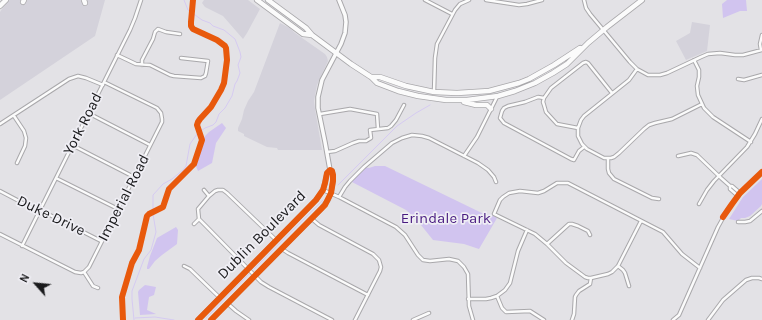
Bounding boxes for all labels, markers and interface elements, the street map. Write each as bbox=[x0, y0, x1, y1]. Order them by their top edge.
street label: York Road bbox=[60, 90, 106, 158]
street label: Imperial Road bbox=[94, 152, 154, 244]
street label: Dublin Boulevard bbox=[214, 187, 310, 283]
street label: Duke Drive bbox=[14, 192, 88, 240]
park label: Erindale Park bbox=[401, 210, 491, 228]
north arrow bbox=[16, 264, 56, 304]
text: N bbox=[17, 272, 32, 285]

